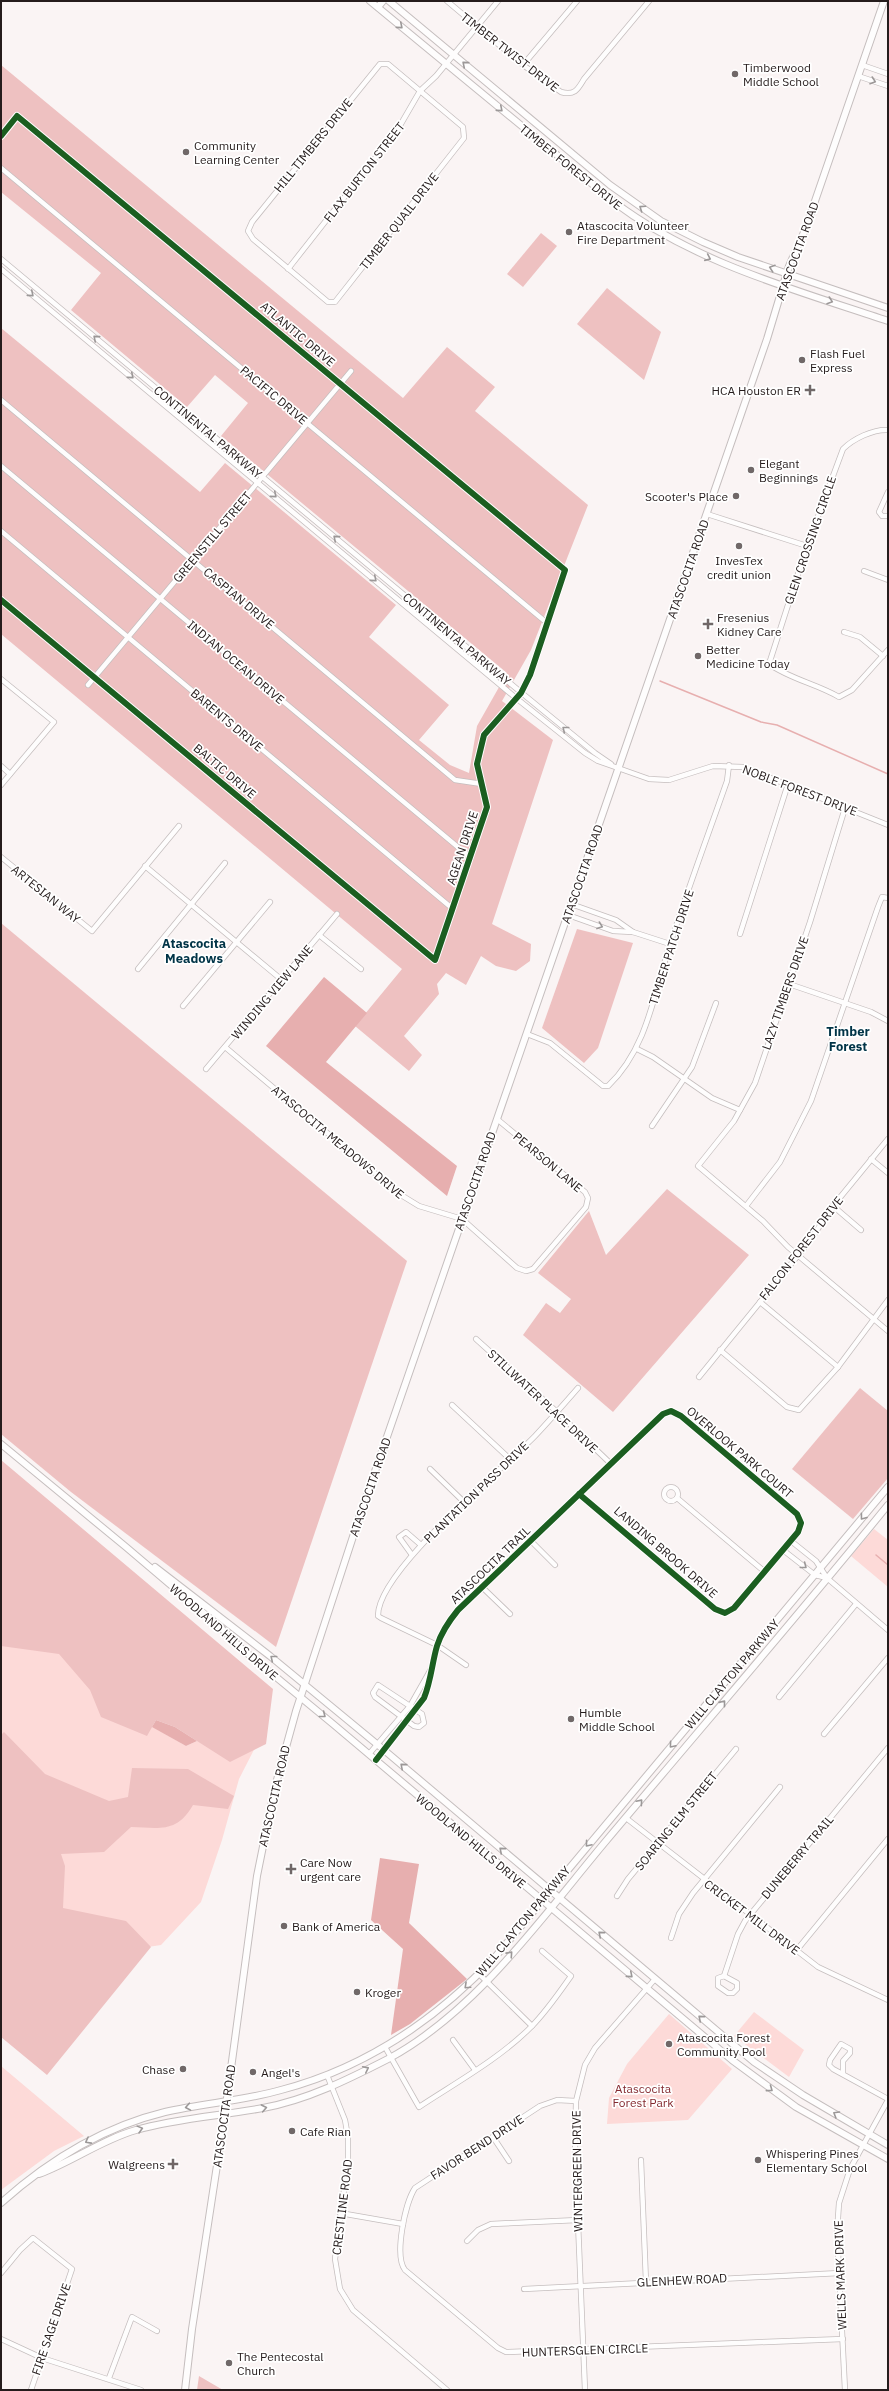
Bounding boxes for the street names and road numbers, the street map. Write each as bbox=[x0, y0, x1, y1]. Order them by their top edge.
street label: TIMBER TWIST DRIVE bbox=[458, 9, 562, 95]
street label: HILL TIMBERS DRIVE bbox=[270, 95, 356, 195]
street label: FLAX BURTON STREET bbox=[320, 119, 408, 225]
street label: TIMBER FOREST DRIVE bbox=[517, 121, 625, 213]
street label: TIMBER QUAIL DRIVE bbox=[356, 169, 442, 273]
street label: ATASCOCITA ROAD bbox=[772, 200, 822, 302]
street label: ATLANTIC DRIVE bbox=[258, 298, 338, 370]
street label: PACIFIC DRIVE bbox=[237, 363, 311, 427]
street label: CONTINENTAL PARKWAY bbox=[151, 382, 265, 482]
street label: GLEN CROSSING CIRCLE bbox=[781, 474, 839, 606]
street label: GREENSTILL STREET bbox=[170, 488, 254, 585]
street label: ATASCOCITA ROAD bbox=[664, 517, 712, 621]
street label: CASPIAN DRIVE bbox=[200, 564, 278, 632]
street label: CONTINENTAL PARKWAY bbox=[400, 589, 514, 689]
street label: INDIAN OCEAN DRIVE bbox=[184, 617, 288, 707]
street label: BARENTS DRIVE bbox=[188, 685, 266, 755]
street label: BALTIC DRIVE bbox=[191, 740, 259, 802]
street label: NOBLE FOREST DRIVE bbox=[741, 761, 859, 819]
street label: AGEAN DRIVE bbox=[443, 809, 481, 887]
street label: ATASCOCITA ROAD bbox=[558, 822, 606, 926]
street label: ARTESIAN WAY bbox=[8, 862, 84, 926]
street label: TIMBER PATCH DRIVE bbox=[645, 887, 697, 1007]
street label: LAZY TIMBERS DRIVE bbox=[758, 934, 812, 1052]
street label: WINDING VIEW LANE bbox=[228, 942, 316, 1042]
street label: ATASCOCITA MEADOWS DRIVE bbox=[269, 1082, 407, 1202]
street label: ATASCOCITA ROAD bbox=[451, 1129, 499, 1233]
street label: PEARSON LANE bbox=[510, 1129, 586, 1195]
street label: FALCON FOREST DRIVE bbox=[756, 1193, 846, 1303]
street label: STILLWATER PLACE DRIVE bbox=[485, 1346, 601, 1456]
street label: OVERLOOK PARK COURT bbox=[684, 1403, 796, 1501]
street label: ATASCOCITA ROAD bbox=[346, 1435, 394, 1539]
street label: PLANTATION PASS DRIVE bbox=[420, 1438, 532, 1546]
street label: LANDING BROOK DRIVE bbox=[611, 1503, 721, 1601]
street label: ATASCOCITA TRAIL bbox=[447, 1523, 533, 1607]
street label: WOODLAND HILLS DRIVE bbox=[167, 1581, 281, 1683]
street label: WILL CLAYTON PARKWAY bbox=[682, 1616, 782, 1732]
street label: ATASCOCITA ROAD bbox=[255, 1744, 293, 1848]
street label: SOARING ELM STREET bbox=[631, 1768, 721, 1873]
street label: WOODLAND HILLS DRIVE bbox=[413, 1791, 529, 1891]
street label: DUNEBERRY TRAIL bbox=[758, 1812, 836, 1902]
street label: WILL CLAYTON PARKWAY bbox=[473, 1863, 573, 1979]
street label: CRICKET MILL DRIVE bbox=[701, 1876, 803, 1958]
street label: ATASCOCITA ROAD bbox=[209, 2064, 239, 2168]
street label: WINTERGREEN DRIVE bbox=[568, 2110, 586, 2232]
street label: FAVOR BEND DRIVE bbox=[427, 2111, 527, 2183]
street label: CRESTLINE ROAD bbox=[329, 2158, 355, 2256]
street label: WELLS MARK DRIVE bbox=[831, 2220, 849, 2330]
street label: GLENHEW ROAD bbox=[636, 2270, 728, 2290]
street label: FIRE SAGE DRIVE bbox=[28, 2281, 74, 2377]
street label: HUNTERSGLEN CIRCLE bbox=[521, 2340, 649, 2360]

